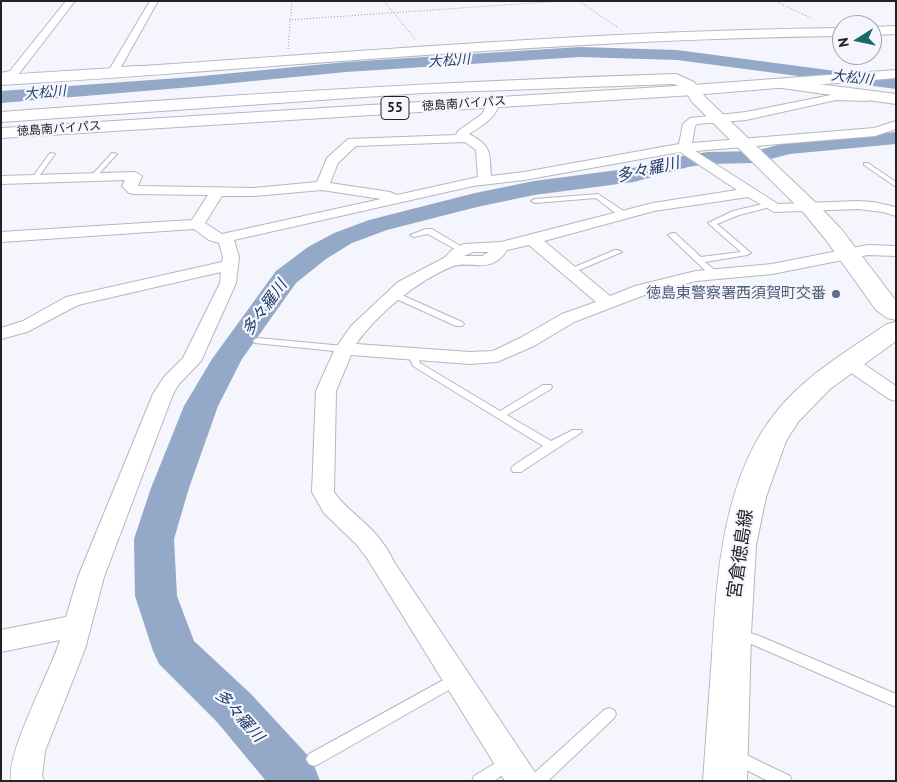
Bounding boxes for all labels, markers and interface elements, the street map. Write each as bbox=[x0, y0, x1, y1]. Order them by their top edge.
north arrow bbox=[832, 15, 882, 65]
text: N bbox=[834, 36, 853, 49]
water label: 大松川 bbox=[427, 51, 471, 71]
water label: 大松川 bbox=[830, 67, 874, 89]
water label: 大松川 bbox=[23, 83, 67, 103]
street label: 徳島南バイパス bbox=[422, 94, 506, 114]
road number: 55 bbox=[381, 96, 409, 120]
street label: 徳島南バイパス bbox=[17, 119, 101, 139]
water label: 多々羅川 bbox=[615, 153, 681, 187]
water label: 多々羅川 bbox=[238, 276, 292, 340]
place label: 徳島東警察署西須賀町交番 bbox=[646, 285, 826, 303]
marker: 徳島東警察署西須賀町交番 bbox=[830, 288, 842, 300]
street label: 宮倉徳島線 bbox=[724, 508, 758, 600]
water label: 多々羅川 bbox=[210, 686, 268, 746]

